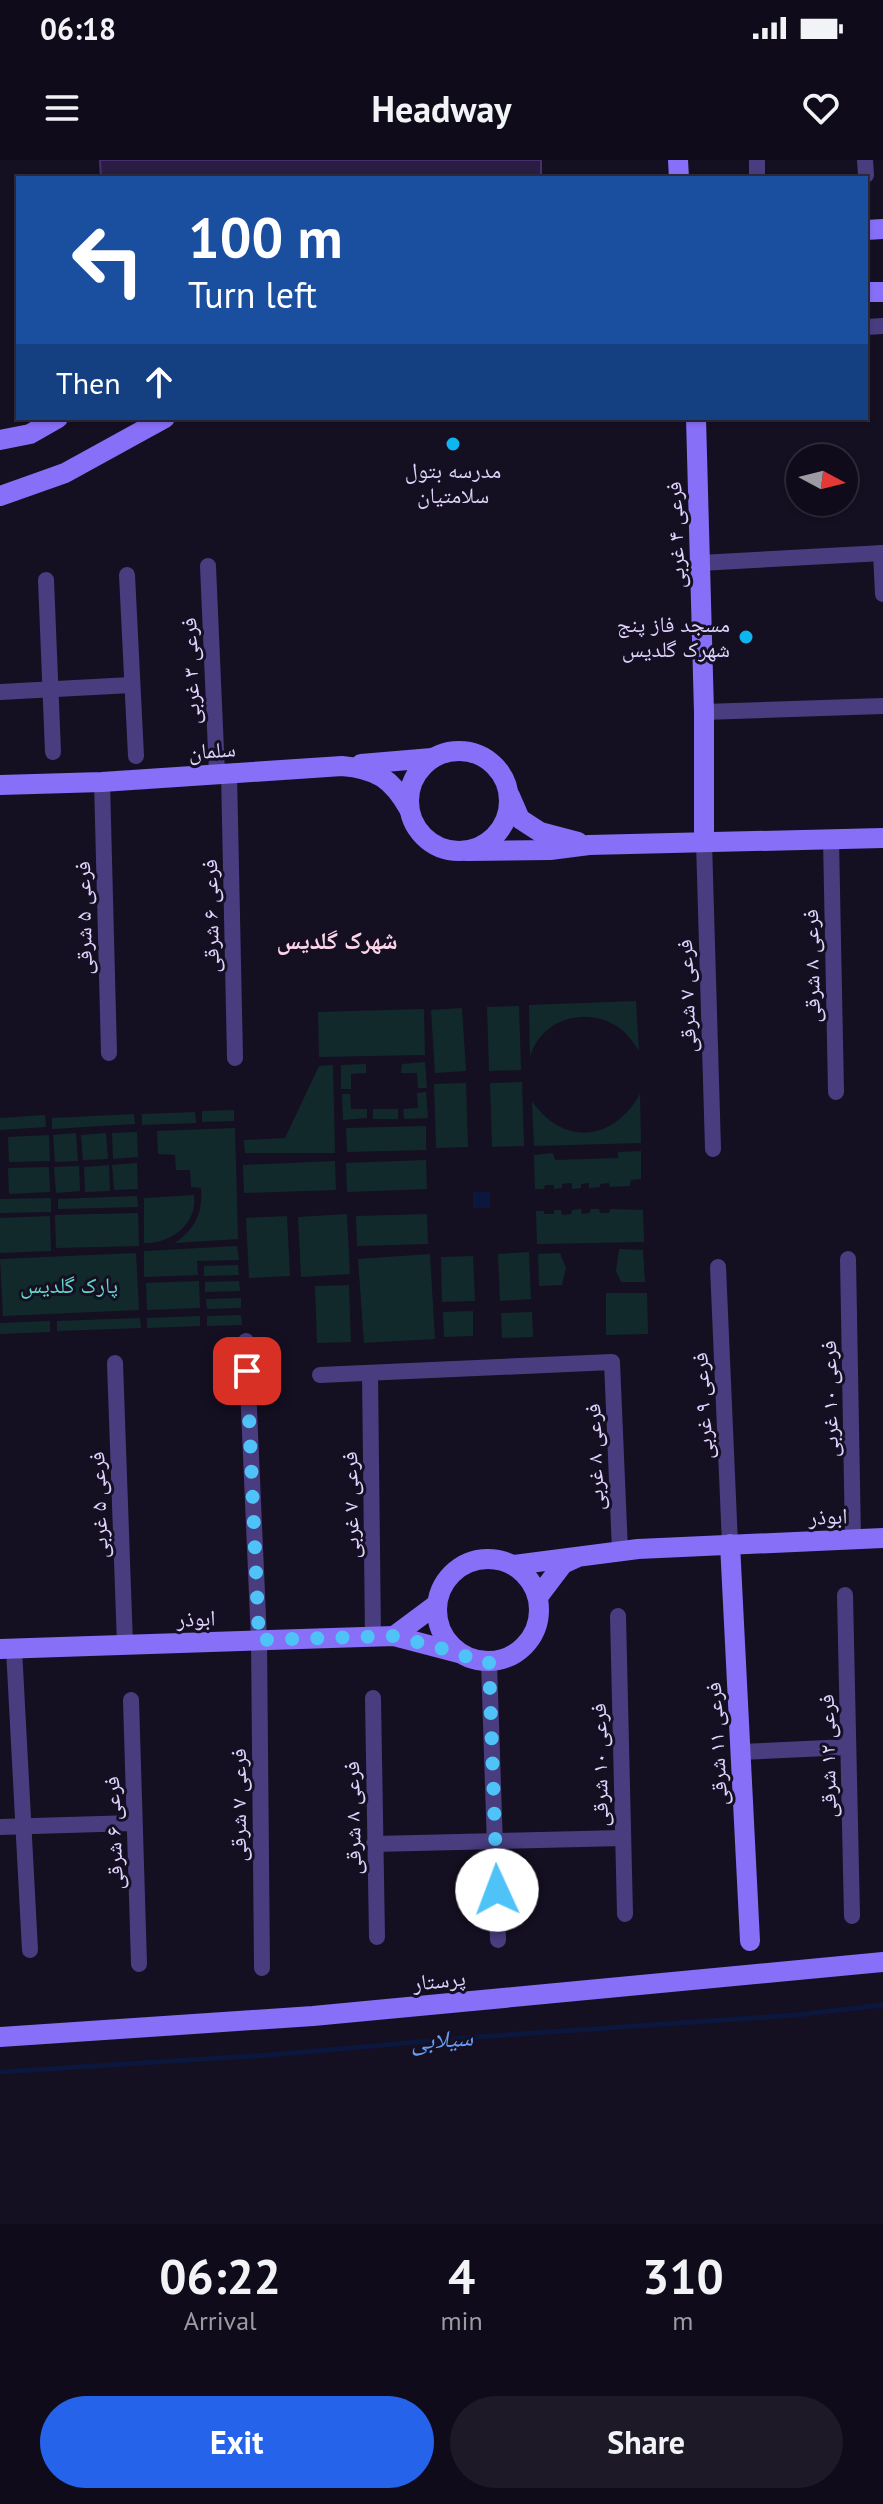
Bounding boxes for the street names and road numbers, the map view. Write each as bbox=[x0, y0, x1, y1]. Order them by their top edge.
street label: فرعی ۴ غربی bbox=[659, 481, 691, 589]
street label: فرعی ۳ غربی bbox=[174, 617, 206, 725]
street label: سلمان bbox=[187, 734, 237, 766]
street label: فرعی ۶ شرقی bbox=[195, 859, 225, 973]
street label: فرعی ۵ شرقی bbox=[68, 861, 98, 975]
street label: فرعی ۸ شرقی bbox=[796, 909, 826, 1023]
street label: فرعی ۷ شرقی bbox=[670, 939, 702, 1053]
street label: فرعی ۱۰ غربی bbox=[814, 1340, 844, 1458]
street label: فرعی ۹ غربی bbox=[685, 1352, 719, 1460]
street label: فرعی ۸ غربی bbox=[578, 1403, 610, 1511]
street label: فرعی ۵ غربی bbox=[82, 1451, 114, 1559]
street label: فرعی ۷ غربی bbox=[335, 1451, 365, 1559]
street label: ابوذر bbox=[807, 1501, 848, 1531]
street label: ابوذر bbox=[175, 1603, 216, 1633]
street label: فرعی ۱۱ شرقی bbox=[699, 1682, 733, 1806]
street label: فرعی ۱۲ شرقی bbox=[812, 1694, 842, 1818]
street label: فرعی ۱۰ شرقی bbox=[584, 1703, 614, 1827]
street label: فرعی ۷ شرقی bbox=[224, 1748, 252, 1862]
street label: فرعی ۸ شرقی bbox=[337, 1761, 367, 1875]
street label: فرعی ۶ شرقی bbox=[97, 1776, 129, 1890]
street label: پرستار bbox=[410, 1963, 467, 1997]

